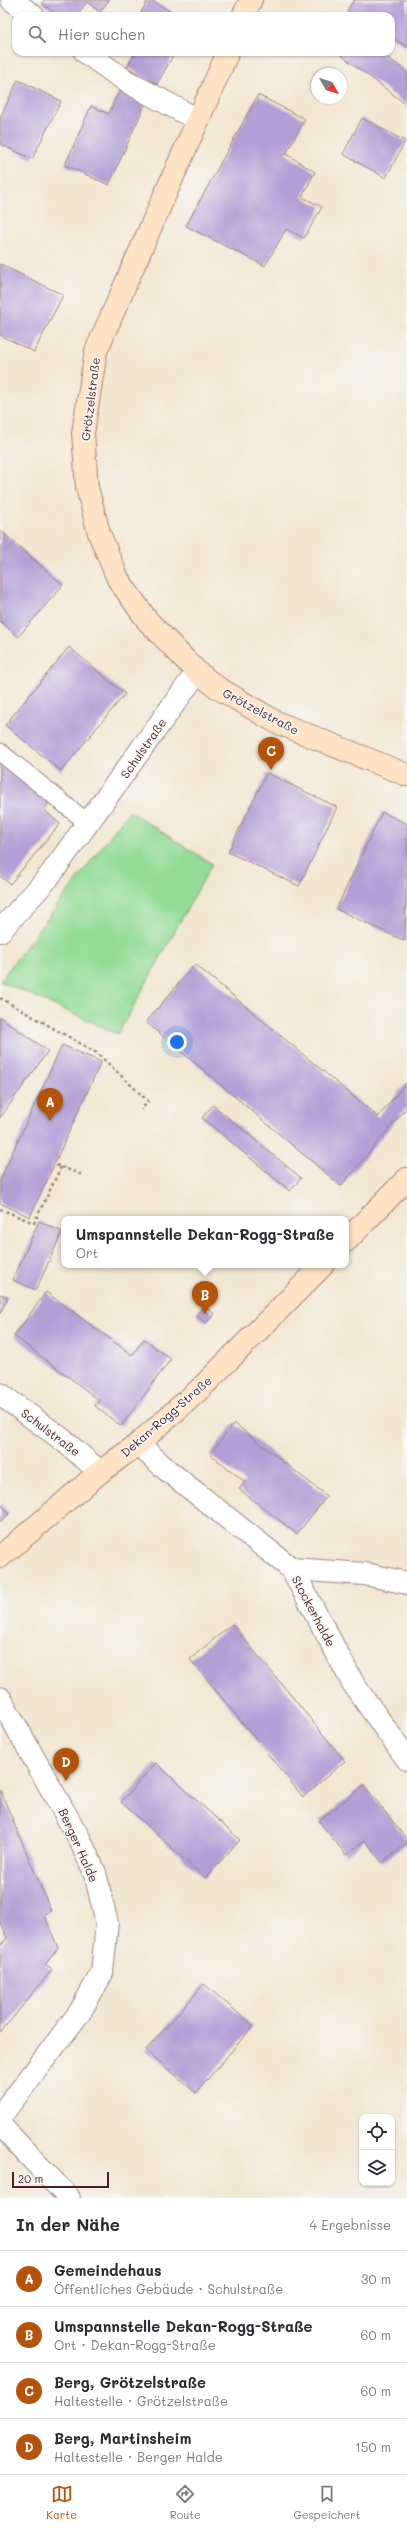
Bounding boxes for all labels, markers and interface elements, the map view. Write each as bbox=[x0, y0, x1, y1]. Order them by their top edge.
search box bbox=[12, 12, 395, 56]
icon: search bbox=[26, 23, 48, 45]
text: Hier suchen bbox=[58, 24, 145, 44]
north arrow bbox=[311, 68, 347, 104]
street label: Grötzelstraße bbox=[77, 356, 103, 442]
street label: Grötzelstraße bbox=[220, 684, 302, 738]
street label: Schulstraße bbox=[116, 715, 170, 781]
pin: C bbox=[258, 737, 284, 770]
your location bbox=[167, 1032, 187, 1052]
pin: A bbox=[37, 1088, 63, 1121]
popup bbox=[61, 1216, 349, 1268]
text: Umspannstelle Dekan-Rogg-Straße bbox=[76, 1224, 334, 1244]
text: Ort bbox=[76, 1244, 98, 1261]
pin: B bbox=[192, 1281, 218, 1314]
street label: Dekan-Rogg-Straße bbox=[117, 1372, 215, 1460]
street label: Schulstraße bbox=[18, 1405, 84, 1459]
street label: Stockerhalde bbox=[289, 1573, 339, 1649]
pin: D bbox=[53, 1748, 79, 1781]
street label: Berger Halde bbox=[56, 1806, 102, 1884]
map controls bbox=[359, 2114, 395, 2186]
button: locate bbox=[359, 2114, 395, 2150]
button: layers bbox=[359, 2150, 395, 2186]
scale bar bbox=[12, 2170, 109, 2189]
text: 20 m bbox=[18, 2171, 43, 2186]
text: In der Nähe bbox=[16, 2213, 120, 2235]
text: 4 Ergebnisse bbox=[310, 2216, 391, 2233]
text: Gemeindehaus bbox=[54, 2260, 162, 2280]
text: A bbox=[24, 2270, 34, 2287]
text: 30 m bbox=[361, 2270, 391, 2287]
text: Öffentliches Gebäude · Schulstraße bbox=[54, 2280, 283, 2297]
text: Umspannstelle Dekan-Rogg-Straße bbox=[54, 2316, 313, 2336]
text: B bbox=[25, 2326, 33, 2343]
text: 60 m bbox=[361, 2326, 391, 2343]
text: Ort · Dekan-Rogg-Straße bbox=[54, 2336, 216, 2353]
text: Berg, Grötzelstraße bbox=[54, 2372, 206, 2392]
text: C bbox=[24, 2382, 34, 2399]
text: 60 m bbox=[361, 2382, 391, 2399]
text: Haltestelle · Grötzelstraße bbox=[54, 2392, 228, 2409]
text: Berg, Martinsheim bbox=[54, 2428, 192, 2448]
text: D bbox=[24, 2438, 34, 2455]
text: 150 m bbox=[355, 2438, 391, 2455]
text: Haltestelle · Berger Halde bbox=[54, 2448, 223, 2465]
tab: Karte bbox=[46, 2483, 77, 2522]
tab: Route bbox=[170, 2483, 201, 2522]
tab: Gespeichert bbox=[294, 2483, 361, 2522]

